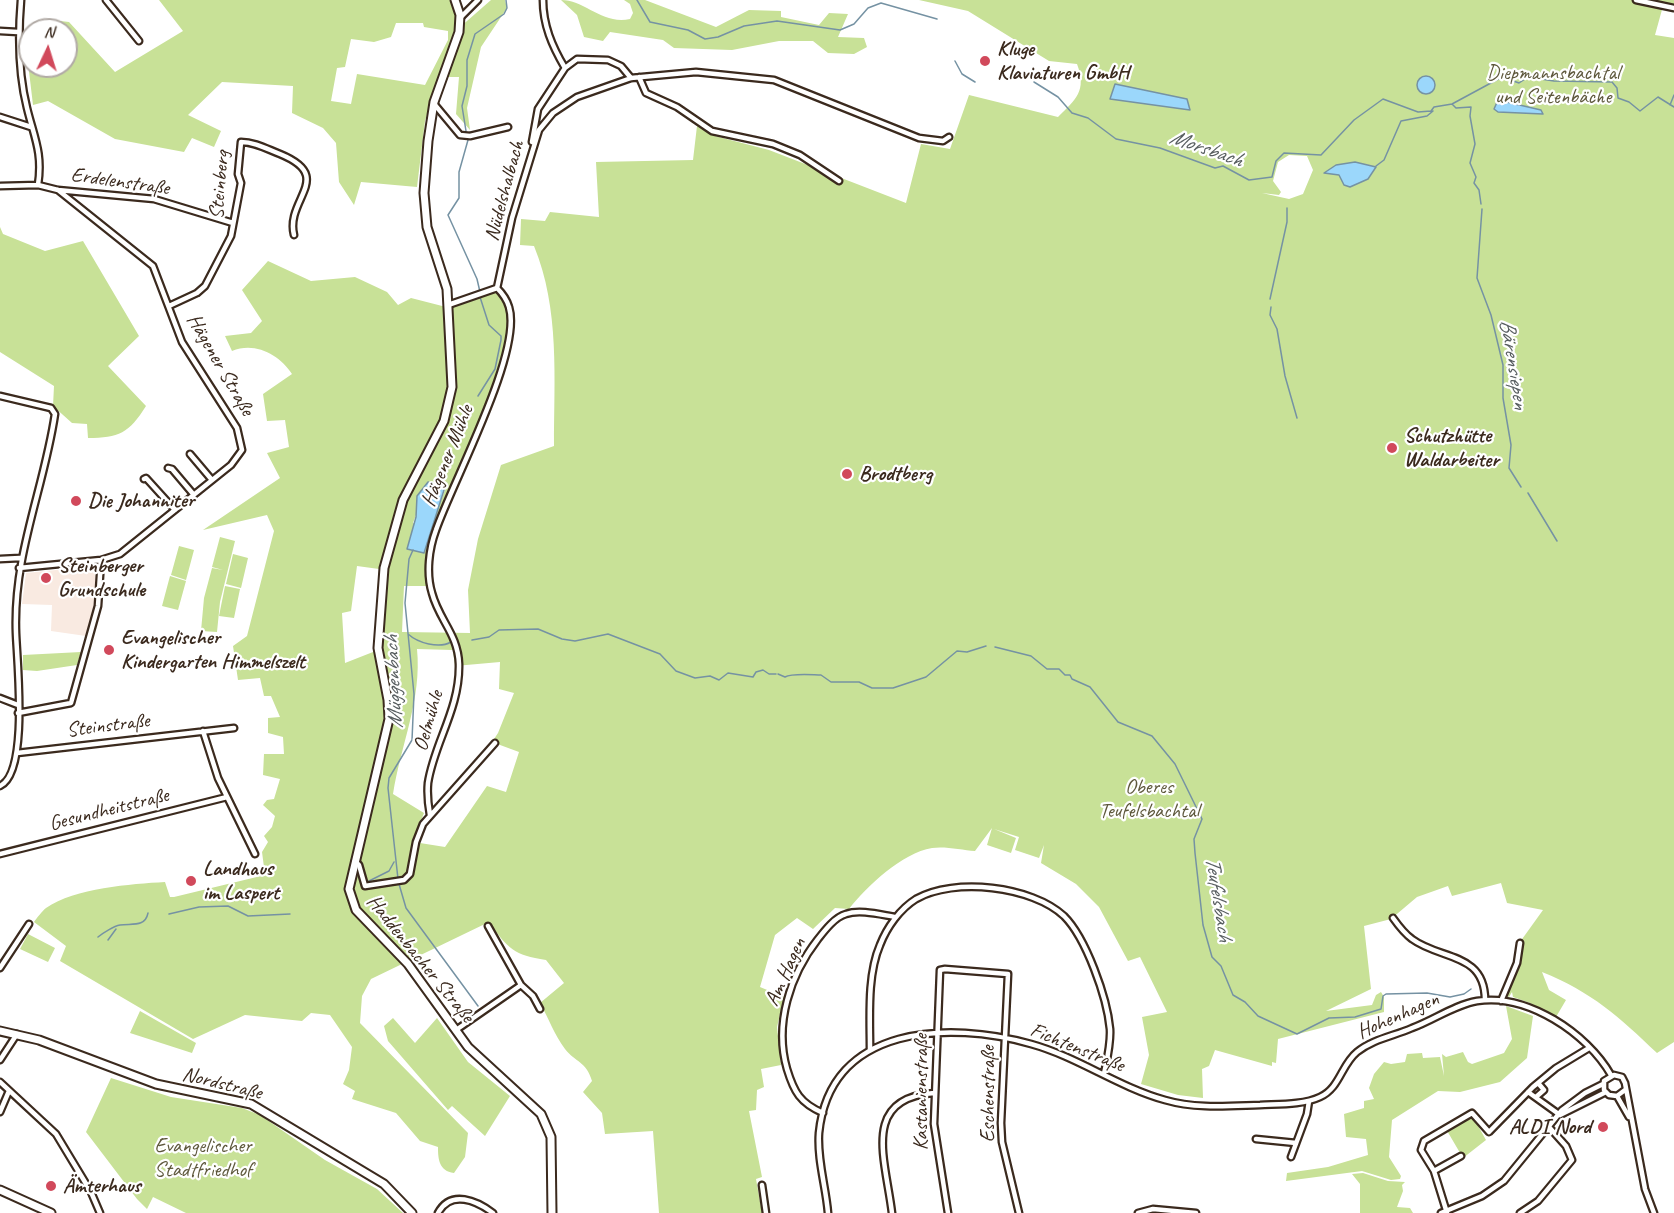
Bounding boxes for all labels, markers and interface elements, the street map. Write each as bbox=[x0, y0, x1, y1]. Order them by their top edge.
north arrow bbox=[18, 18, 78, 78]
text: N bbox=[43, 22, 55, 42]
place label: Kluge Klaviaturen GmbH bbox=[997, 36, 1129, 86]
marker: Kluge Klaviaturen GmbH bbox=[978, 54, 992, 68]
park label: Diepmannsbachtal und Seitenbäche bbox=[1487, 60, 1619, 110]
water label: Morsbach bbox=[1166, 124, 1246, 174]
street label: Nüdelshalbach bbox=[480, 138, 530, 244]
street label: Steinberg bbox=[204, 150, 236, 220]
street label: Erdelenstraße bbox=[69, 163, 171, 201]
street label: Hägener Straße bbox=[181, 309, 259, 421]
water label: Bärensiepen bbox=[1493, 317, 1533, 411]
street label: Hägener Mühle bbox=[416, 402, 480, 510]
place label: Schutzhütte Waldarbeiter bbox=[1404, 423, 1499, 473]
marker: Schutzhütte Waldarbeiter bbox=[1385, 441, 1399, 455]
place label: Brodtberg bbox=[859, 461, 932, 487]
marker: Brodtberg bbox=[840, 467, 854, 481]
place label: Die Johanniter bbox=[88, 488, 194, 514]
marker: Die Johanniter bbox=[69, 494, 83, 508]
place label: Steinberger Grundschule bbox=[58, 553, 145, 603]
marker: Steinberger Grundschule bbox=[39, 571, 53, 585]
place label: Evangelischer Kindergarten Himmelszelt bbox=[121, 625, 305, 675]
water label: Müggenbach bbox=[378, 635, 410, 729]
marker: Evangelischer Kindergarten Himmelszelt bbox=[102, 643, 116, 657]
street label: Oelmühle bbox=[408, 688, 450, 754]
street label: Steinstraße bbox=[65, 708, 151, 744]
park label: Oberes Teufelsbachtal bbox=[1099, 774, 1199, 824]
street label: Gesundheitstraße bbox=[47, 783, 171, 837]
water label: Teufelsbach bbox=[1198, 855, 1238, 943]
place label: Landhaus im Laspert bbox=[203, 856, 279, 906]
marker: Landhaus im Laspert bbox=[184, 874, 198, 888]
street label: Haddenbacher Straße bbox=[361, 890, 479, 1028]
street label: Am Hagen bbox=[760, 934, 812, 1010]
street label: Hohenhagen bbox=[1353, 987, 1443, 1045]
street label: Fichtenstraße bbox=[1026, 1018, 1128, 1078]
street label: Kastanienstraße bbox=[908, 1034, 934, 1150]
street label: Eschenstraße bbox=[975, 1046, 1001, 1142]
street label: Nordstraße bbox=[180, 1062, 264, 1106]
place label: ALDI Nord bbox=[1509, 1114, 1591, 1140]
marker: ALDI Nord bbox=[1596, 1120, 1610, 1134]
park label: Evangelischer Stadtfriedhof bbox=[154, 1133, 252, 1183]
place label: Ämterhaus bbox=[63, 1173, 141, 1199]
marker: Ämterhaus bbox=[44, 1179, 58, 1193]

